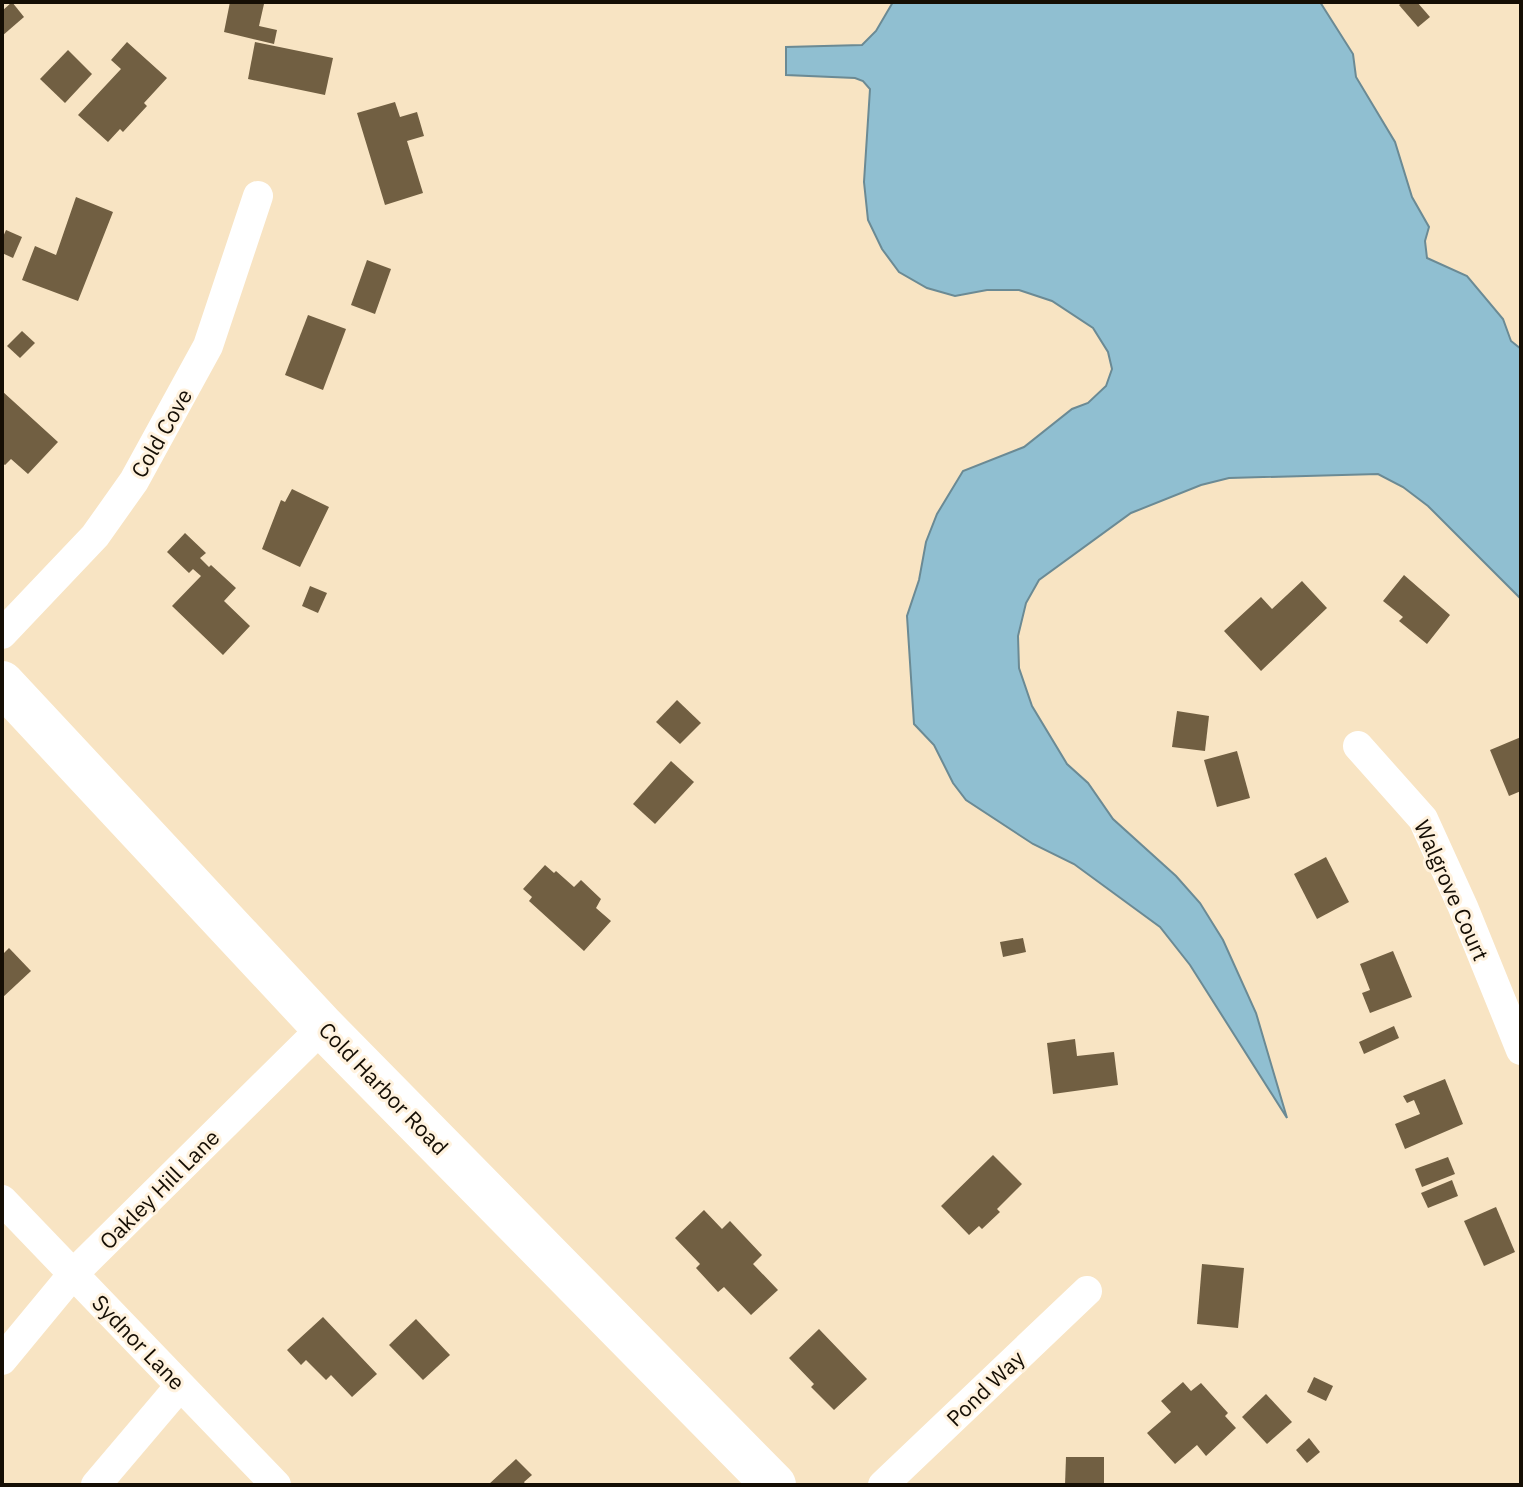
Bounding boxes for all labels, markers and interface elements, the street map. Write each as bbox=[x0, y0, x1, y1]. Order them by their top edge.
street label: Cold Cove bbox=[124, 383, 198, 483]
street label: Walgrove Court bbox=[1408, 815, 1496, 965]
street label: Cold Harbor Road bbox=[313, 1015, 455, 1161]
street label: Oakley Hill Lane bbox=[93, 1123, 225, 1255]
street label: Sydnor Lane bbox=[86, 1288, 192, 1396]
street label: Pond Way bbox=[940, 1344, 1030, 1432]

